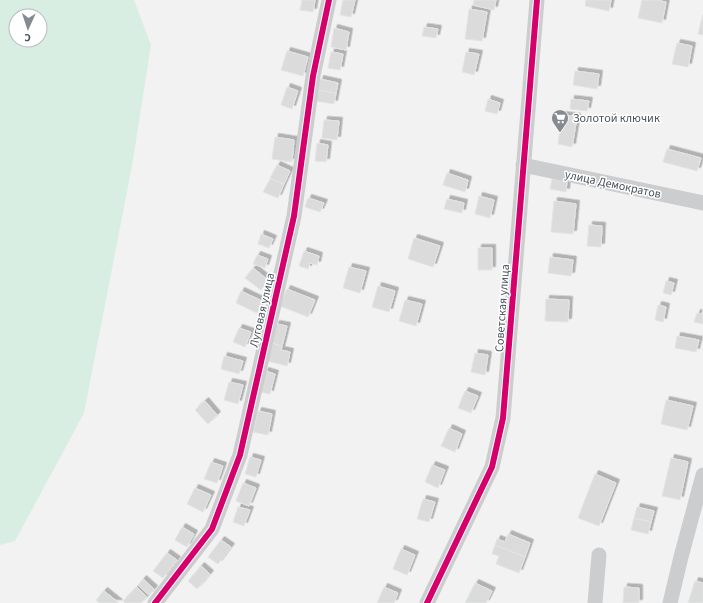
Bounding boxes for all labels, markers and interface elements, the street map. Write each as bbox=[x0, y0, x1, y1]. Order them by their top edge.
north arrow bbox=[8, 8, 48, 48]
text: С bbox=[23, 30, 31, 45]
supermarket icon: Золотой ключик bbox=[550, 108, 570, 133]
place label: Золотой ключик bbox=[573, 110, 660, 127]
street label: улица Демократов bbox=[563, 166, 663, 203]
street label: Советская улица bbox=[491, 264, 514, 353]
street label: Луговая улица bbox=[246, 271, 279, 349]

